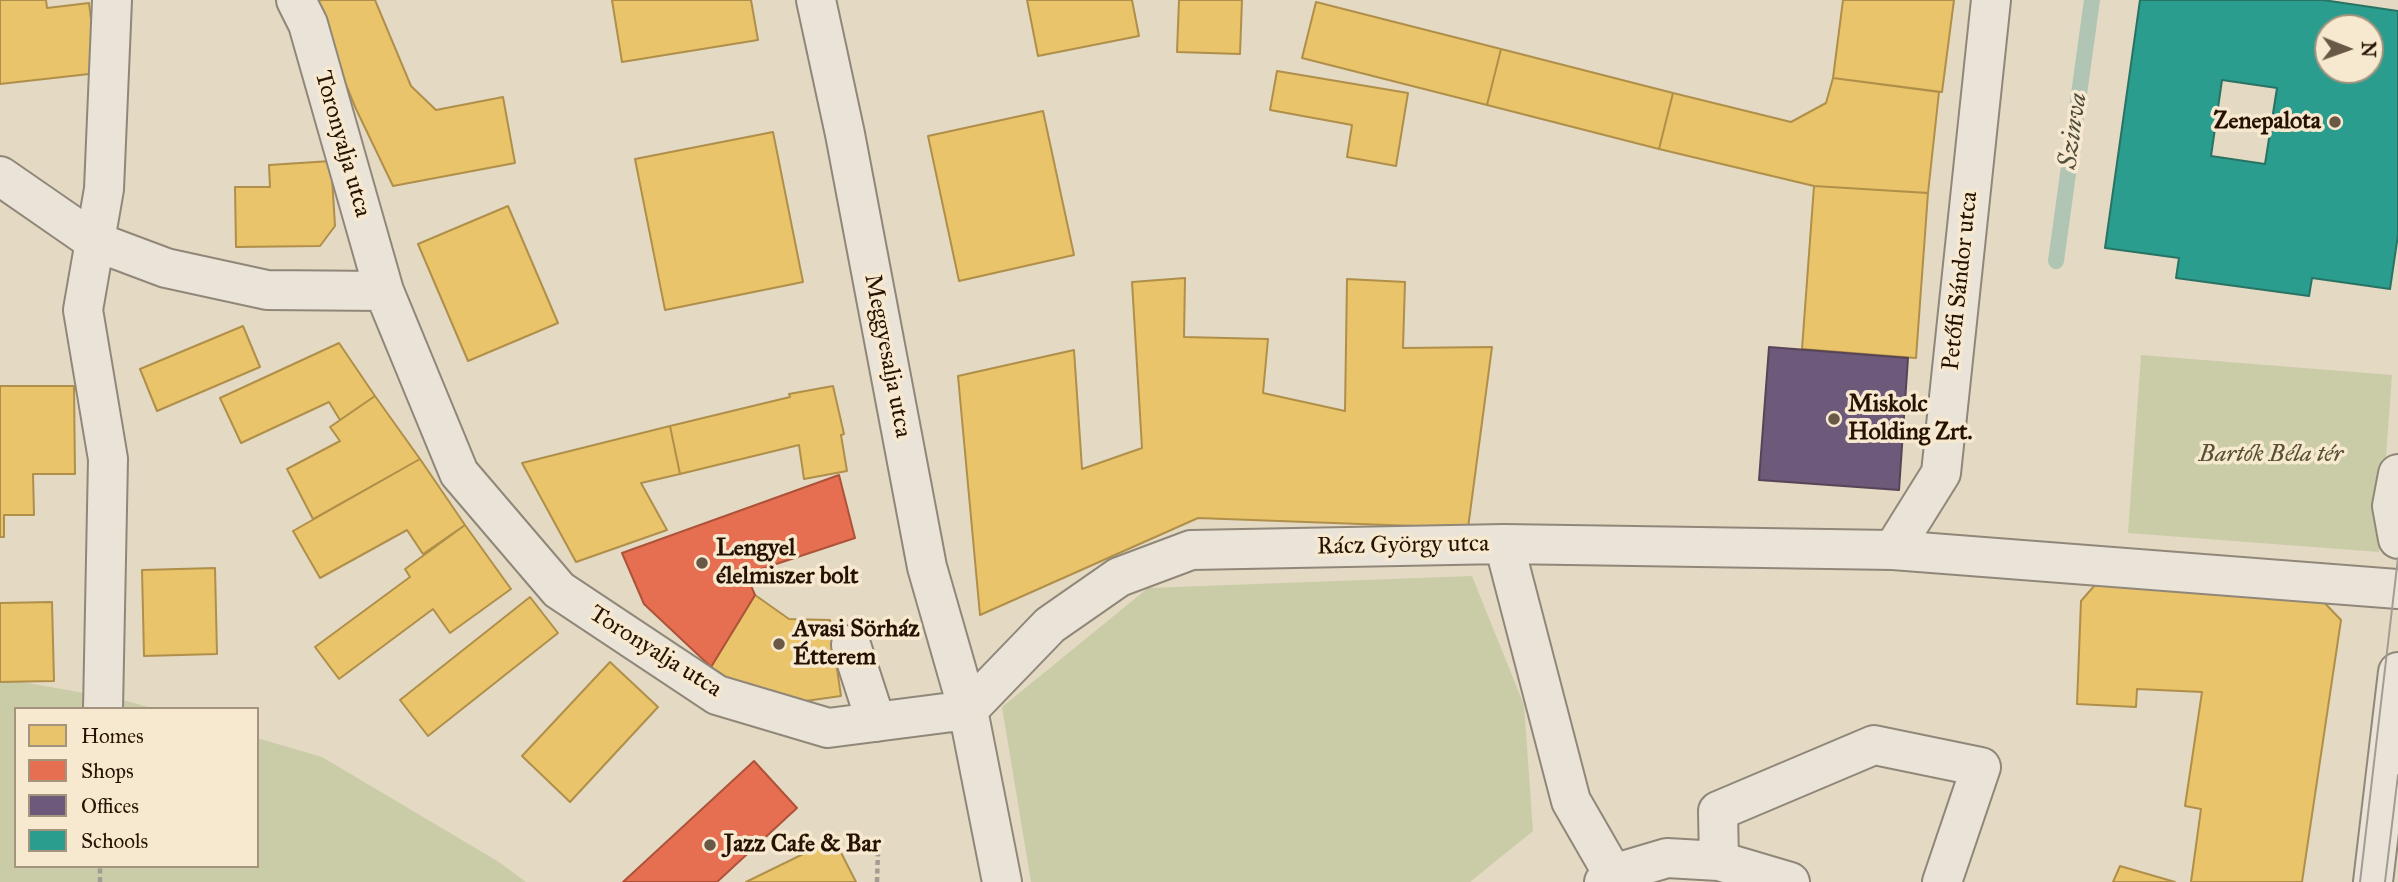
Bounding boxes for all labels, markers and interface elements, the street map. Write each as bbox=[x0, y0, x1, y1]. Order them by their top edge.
north arrow bbox=[2314, 14, 2384, 84]
text: N bbox=[2357, 41, 2380, 58]
street label: Toronyalja utca bbox=[307, 68, 377, 220]
water label: Szinva bbox=[2053, 91, 2095, 171]
place label: Zenepalota bbox=[2214, 108, 2321, 136]
marker: Zenepalota bbox=[2327, 114, 2343, 130]
street label: Petőfi Sándor utca bbox=[1937, 190, 1985, 372]
street label: Meggyesalja utca bbox=[857, 272, 917, 440]
place label: Miskolc Holding Zrt. bbox=[1848, 391, 1973, 447]
marker: Miskolc Holding Zrt. bbox=[1826, 411, 1842, 427]
park label: Bartók Béla tér bbox=[2199, 441, 2343, 469]
street label: Rácz György utca bbox=[1317, 530, 1489, 562]
place label: Lengyel élelmiszer bolt bbox=[716, 535, 858, 591]
marker: Lengyel élelmiszer bolt bbox=[694, 555, 710, 571]
street label: Toronyalja utca bbox=[583, 600, 727, 704]
place label: Avasi Sörház Étterem bbox=[793, 616, 920, 672]
marker: Avasi Sörház Étterem bbox=[771, 636, 787, 652]
legend bbox=[14, 707, 259, 868]
text: Homes bbox=[81, 723, 144, 749]
text: Shops bbox=[81, 758, 134, 784]
text: Offices bbox=[81, 793, 139, 819]
text: Schools bbox=[81, 828, 148, 854]
place label: Jazz Cafe & Bar bbox=[724, 831, 881, 859]
marker: Jazz Cafe & Bar bbox=[702, 837, 718, 853]

